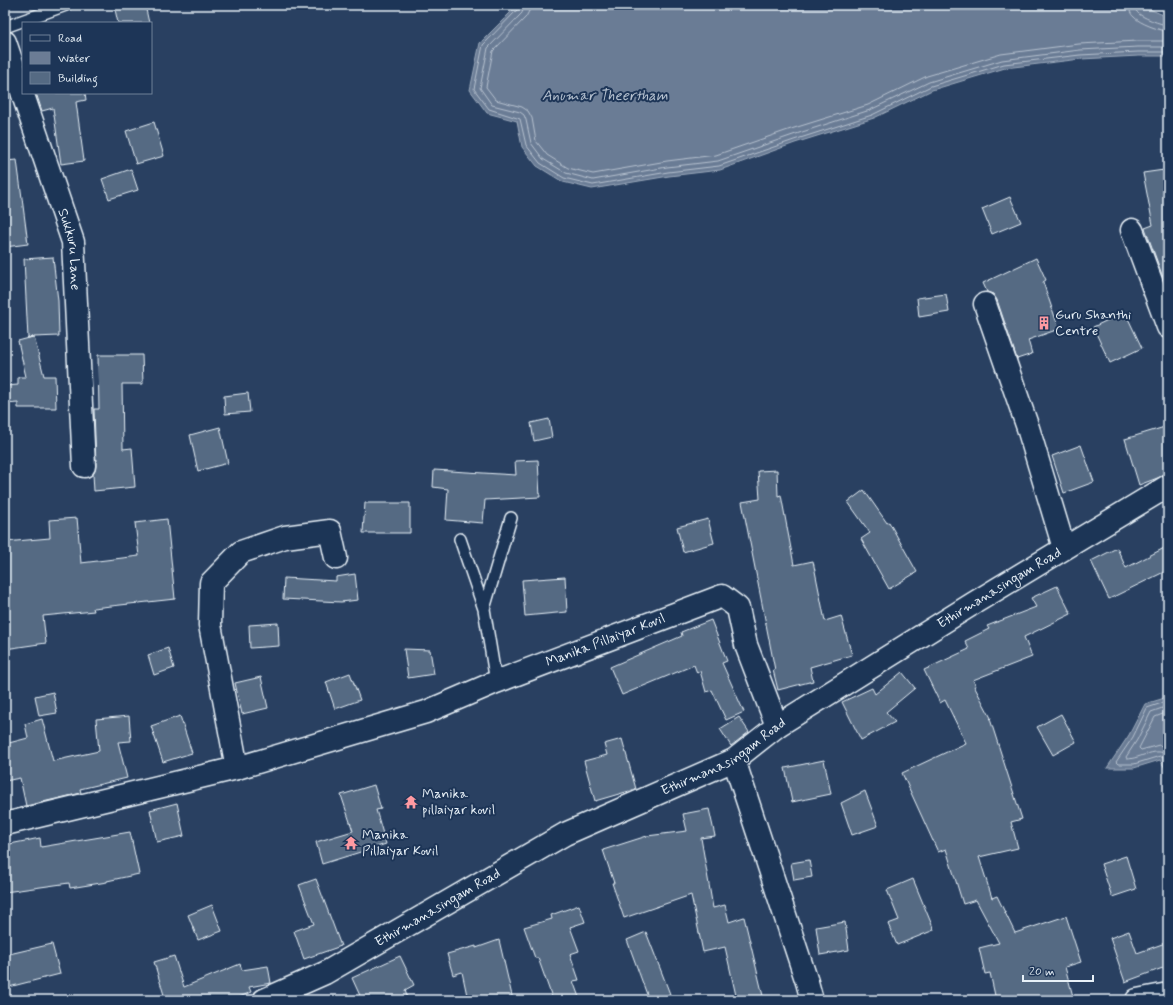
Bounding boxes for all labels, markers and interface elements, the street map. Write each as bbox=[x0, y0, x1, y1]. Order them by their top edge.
legend bbox=[22, 22, 152, 94]
text: Road bbox=[58, 31, 82, 47]
text: Water bbox=[58, 51, 90, 67]
text: Building bbox=[58, 71, 98, 88]
water label: Anumar Theertham bbox=[542, 86, 668, 106]
street label: Sukkuru Lane bbox=[53, 206, 84, 291]
place label: Guru Shanthi Centre bbox=[1055, 306, 1131, 340]
building icon: Guru Shanthi Centre bbox=[1036, 315, 1052, 331]
street label: Ethirmanasingam Road bbox=[934, 543, 1065, 633]
street label: Manika Pillaiyar Kovil bbox=[543, 609, 668, 671]
street label: Ethirmanasingam Road bbox=[658, 714, 789, 800]
place label: Manika pillaiyar kovil bbox=[422, 785, 495, 819]
temple icon: Manika pillaiyar kovil bbox=[403, 794, 419, 810]
place label: Manika Pillaiyar Kovil bbox=[362, 826, 439, 860]
temple icon: Manika Pillaiyar Kovil bbox=[343, 835, 359, 851]
street label: Ethirmanasingam Road bbox=[372, 864, 504, 951]
scale bar bbox=[1023, 957, 1093, 983]
text: 20 m bbox=[1029, 964, 1055, 980]

